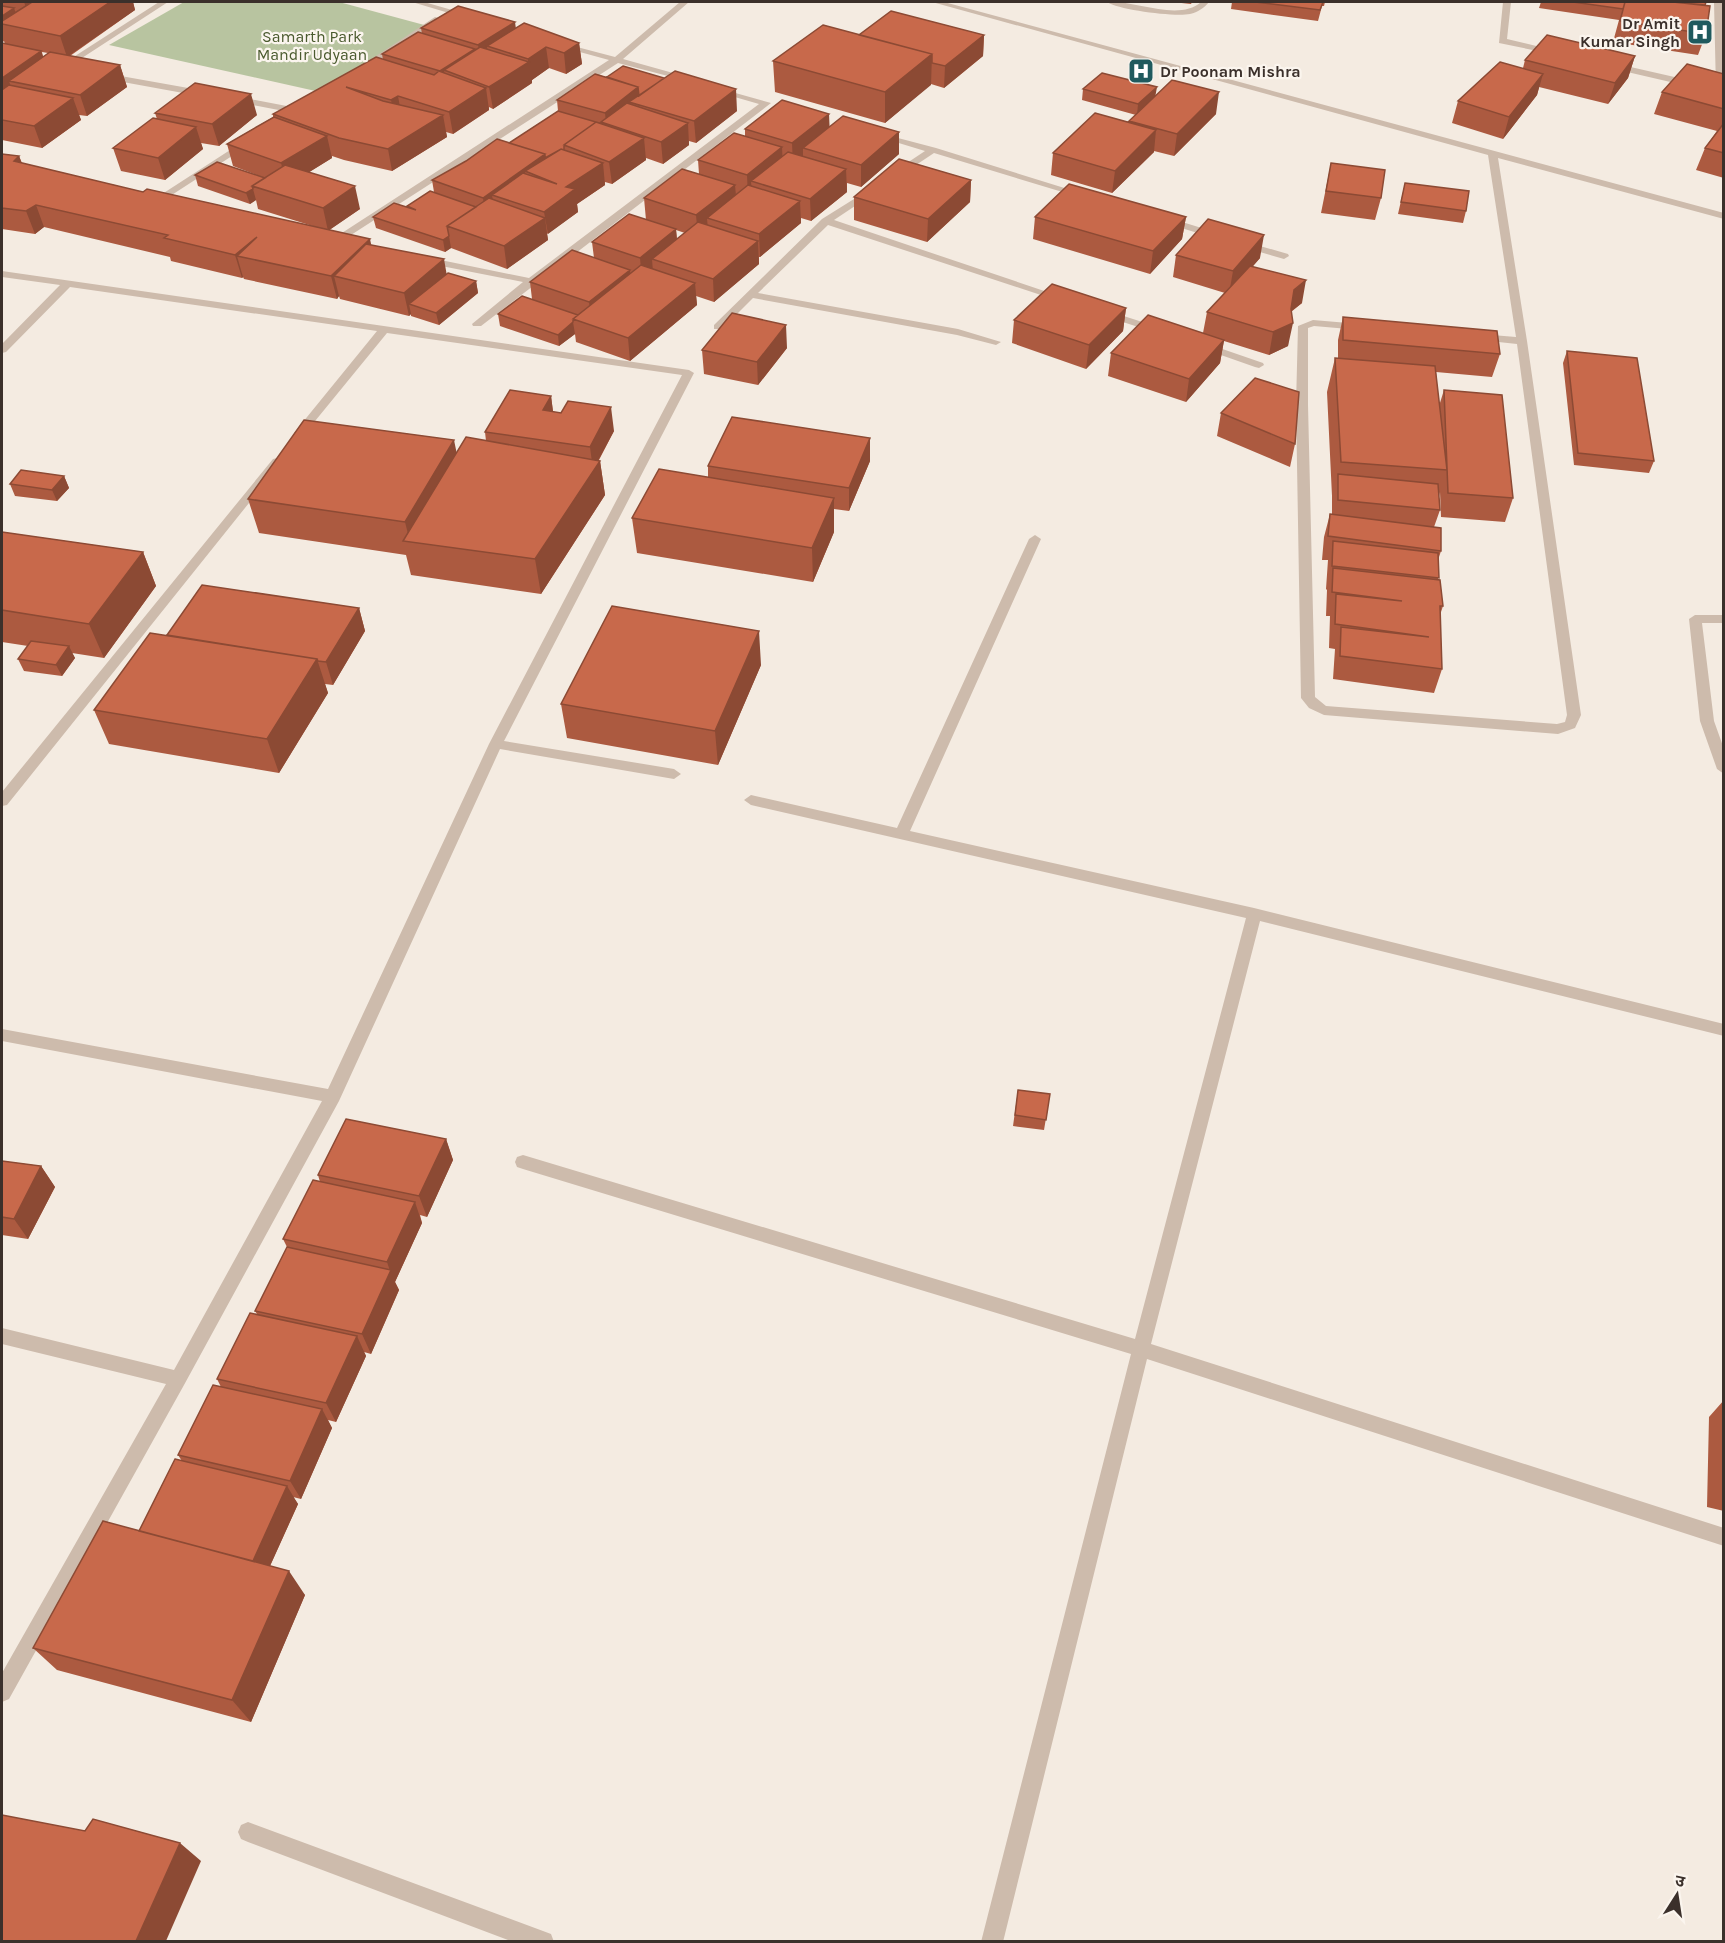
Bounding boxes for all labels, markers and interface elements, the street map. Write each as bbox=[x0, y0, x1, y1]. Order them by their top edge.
place label: Dr Amit Kumar Singh bbox=[1580, 14, 1680, 51]
hospital icon: Dr Amit Kumar Singh bbox=[1685, 17, 1715, 47]
park label: Samarth Park Mandir Udyaan bbox=[257, 27, 367, 64]
hospital icon: Dr Poonam Mishra bbox=[1126, 56, 1156, 86]
place label: Dr Poonam Mishra bbox=[1160, 62, 1301, 81]
north arrow bbox=[1647, 1865, 1707, 1925]
text: उ bbox=[1673, 1871, 1687, 1891]

